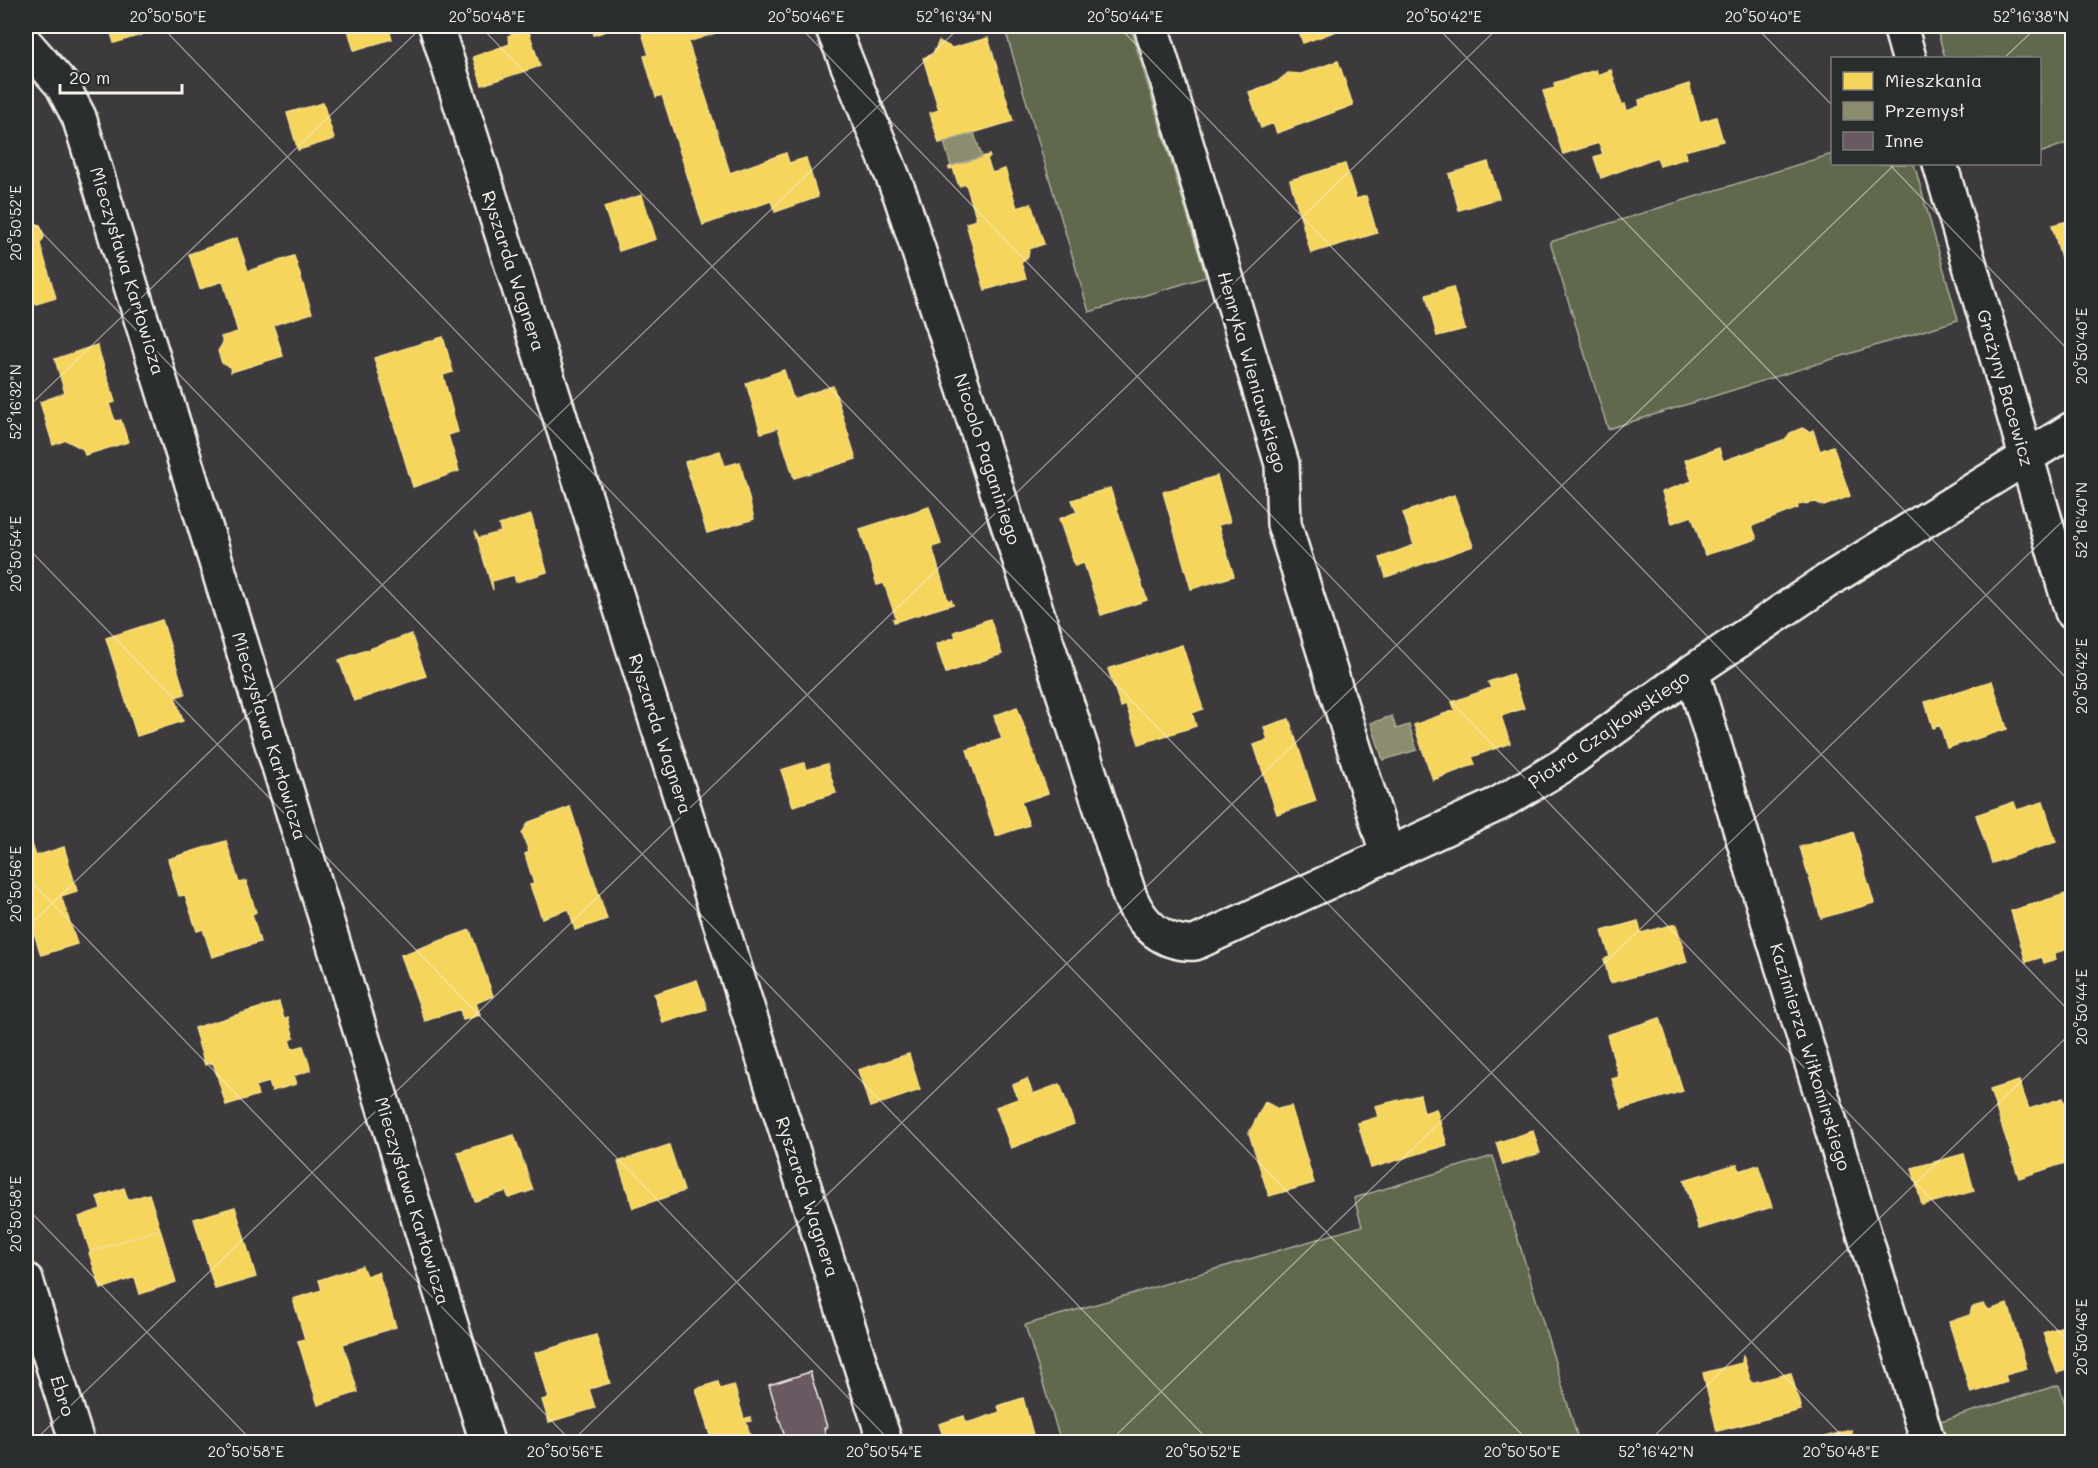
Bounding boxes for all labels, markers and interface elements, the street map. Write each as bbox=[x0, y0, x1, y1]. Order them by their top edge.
text: 20°50'50"E bbox=[130, 6, 207, 26]
text: 20°50'48"E bbox=[449, 6, 526, 26]
text: 20°50'46"E bbox=[768, 6, 845, 26]
text: 52°16'34"N bbox=[916, 6, 992, 26]
text: 20°50'44"E bbox=[1087, 6, 1164, 26]
text: 20°50'42"E bbox=[1406, 6, 1482, 26]
text: 20°50'40"E bbox=[1725, 6, 1802, 26]
text: 52°16'38"N bbox=[1993, 6, 2069, 26]
scale bar bbox=[60, 57, 182, 95]
legend bbox=[1831, 57, 2041, 165]
text: 20 m bbox=[69, 65, 110, 89]
text: Mieszkania bbox=[1885, 68, 1982, 92]
text: Przemysł bbox=[1885, 98, 1965, 122]
text: Inne bbox=[1885, 128, 1924, 152]
street label: Mieczysława Karłowicza bbox=[85, 164, 171, 378]
text: 20°50'52"E bbox=[5, 185, 25, 261]
street label: Ryszarda Wagnera bbox=[477, 187, 551, 354]
street label: Henryka Wieniawskiego bbox=[1213, 268, 1293, 475]
street label: Grażyny Bacewicz bbox=[1972, 306, 2040, 469]
text: 20°50'40"E bbox=[2071, 307, 2091, 384]
text: 52°16'32"N bbox=[5, 364, 25, 440]
street label: Niccolo Paganiniego bbox=[949, 370, 1027, 548]
text: 52°16'40"N bbox=[2071, 482, 2091, 558]
text: 20°50'54"E bbox=[5, 516, 25, 592]
street label: Mieczysława Karłowicza bbox=[227, 629, 313, 843]
text: 20°50'42"E bbox=[2071, 638, 2091, 714]
street label: Ryszarda Wagnera bbox=[624, 650, 698, 817]
street label: Piotra Czajkowskiego bbox=[1523, 664, 1694, 794]
text: 20°50'56"E bbox=[5, 845, 25, 922]
street label: Kazimierza Wiłkomirskiego bbox=[1765, 940, 1857, 1174]
text: 20°50'44"E bbox=[2071, 968, 2091, 1045]
street label: Mieczysława Karłowicza bbox=[370, 1094, 456, 1308]
street label: Ryszarda Wagnera bbox=[771, 1113, 845, 1280]
text: 20°50'58"E bbox=[5, 1175, 25, 1252]
text: 20°50'46"E bbox=[2071, 1298, 2091, 1375]
street label: Ebro bbox=[45, 1372, 81, 1419]
text: 20°50'58"E bbox=[208, 1441, 285, 1461]
text: 20°50'56"E bbox=[527, 1441, 604, 1461]
text: 20°50'54"E bbox=[846, 1441, 922, 1461]
text: 20°50'52"E bbox=[1165, 1441, 1241, 1461]
text: 20°50'50"E bbox=[1484, 1441, 1561, 1461]
text: 52°16'42"N bbox=[1618, 1441, 1694, 1461]
text: 20°50'48"E bbox=[1803, 1441, 1880, 1461]

